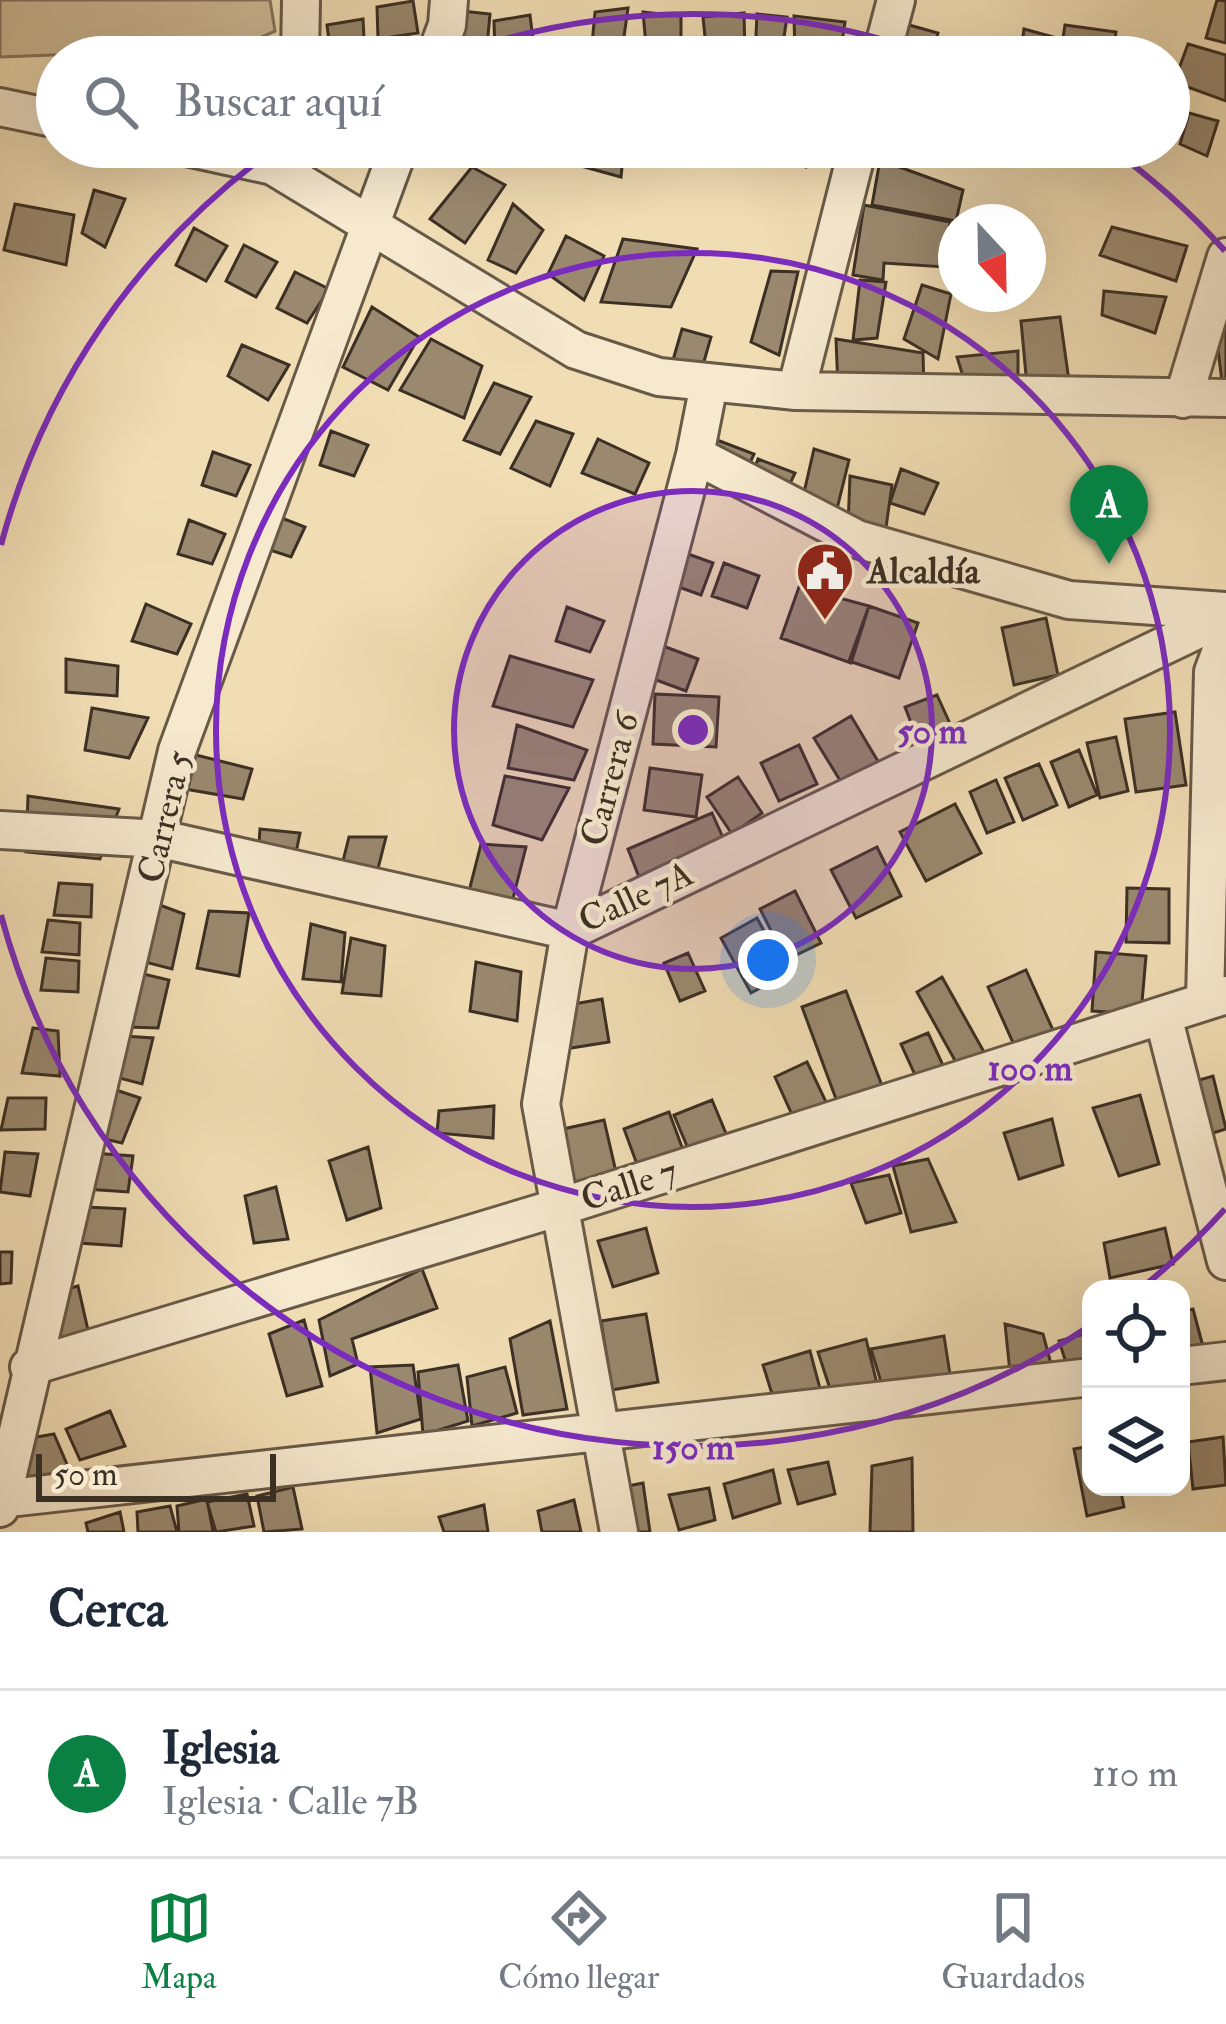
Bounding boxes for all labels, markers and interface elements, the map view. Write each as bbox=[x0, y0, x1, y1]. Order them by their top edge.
search box bbox=[36, 36, 1190, 168]
icon: search bbox=[78, 69, 144, 135]
text: Buscar aquí bbox=[174, 74, 382, 130]
north arrow bbox=[938, 204, 1046, 312]
pin: A bbox=[1070, 465, 1148, 564]
public building icon: Alcaldía bbox=[794, 540, 856, 622]
place label: Alcaldía bbox=[865, 549, 981, 594]
street label: Carrera 6 bbox=[571, 705, 650, 851]
centre of rings bbox=[672, 709, 714, 751]
text: 50 m bbox=[897, 709, 967, 754]
street label: Carrera 5 bbox=[128, 746, 202, 888]
street label: Calle 7A bbox=[572, 851, 701, 943]
your location bbox=[738, 930, 798, 990]
text: 100 m bbox=[987, 1046, 1073, 1091]
street label: Calle 7 bbox=[575, 1148, 683, 1222]
map controls bbox=[1082, 1280, 1190, 1496]
button: locate bbox=[1082, 1280, 1190, 1388]
button: layers bbox=[1082, 1388, 1190, 1496]
text: 150 m bbox=[652, 1425, 734, 1470]
scale bar bbox=[36, 1448, 276, 1501]
text: 50 m bbox=[54, 1454, 118, 1495]
text: Cerca bbox=[48, 1578, 167, 1642]
text: Iglesia bbox=[162, 1721, 278, 1777]
text: A bbox=[75, 1749, 99, 1798]
text: 110 m bbox=[1092, 1749, 1178, 1798]
text: Iglesia · Calle 7B bbox=[162, 1777, 419, 1826]
tab: Mapa bbox=[141, 1885, 216, 1998]
tab: Cómo llegar bbox=[498, 1885, 659, 1998]
tab: Guardados bbox=[941, 1885, 1085, 1998]

